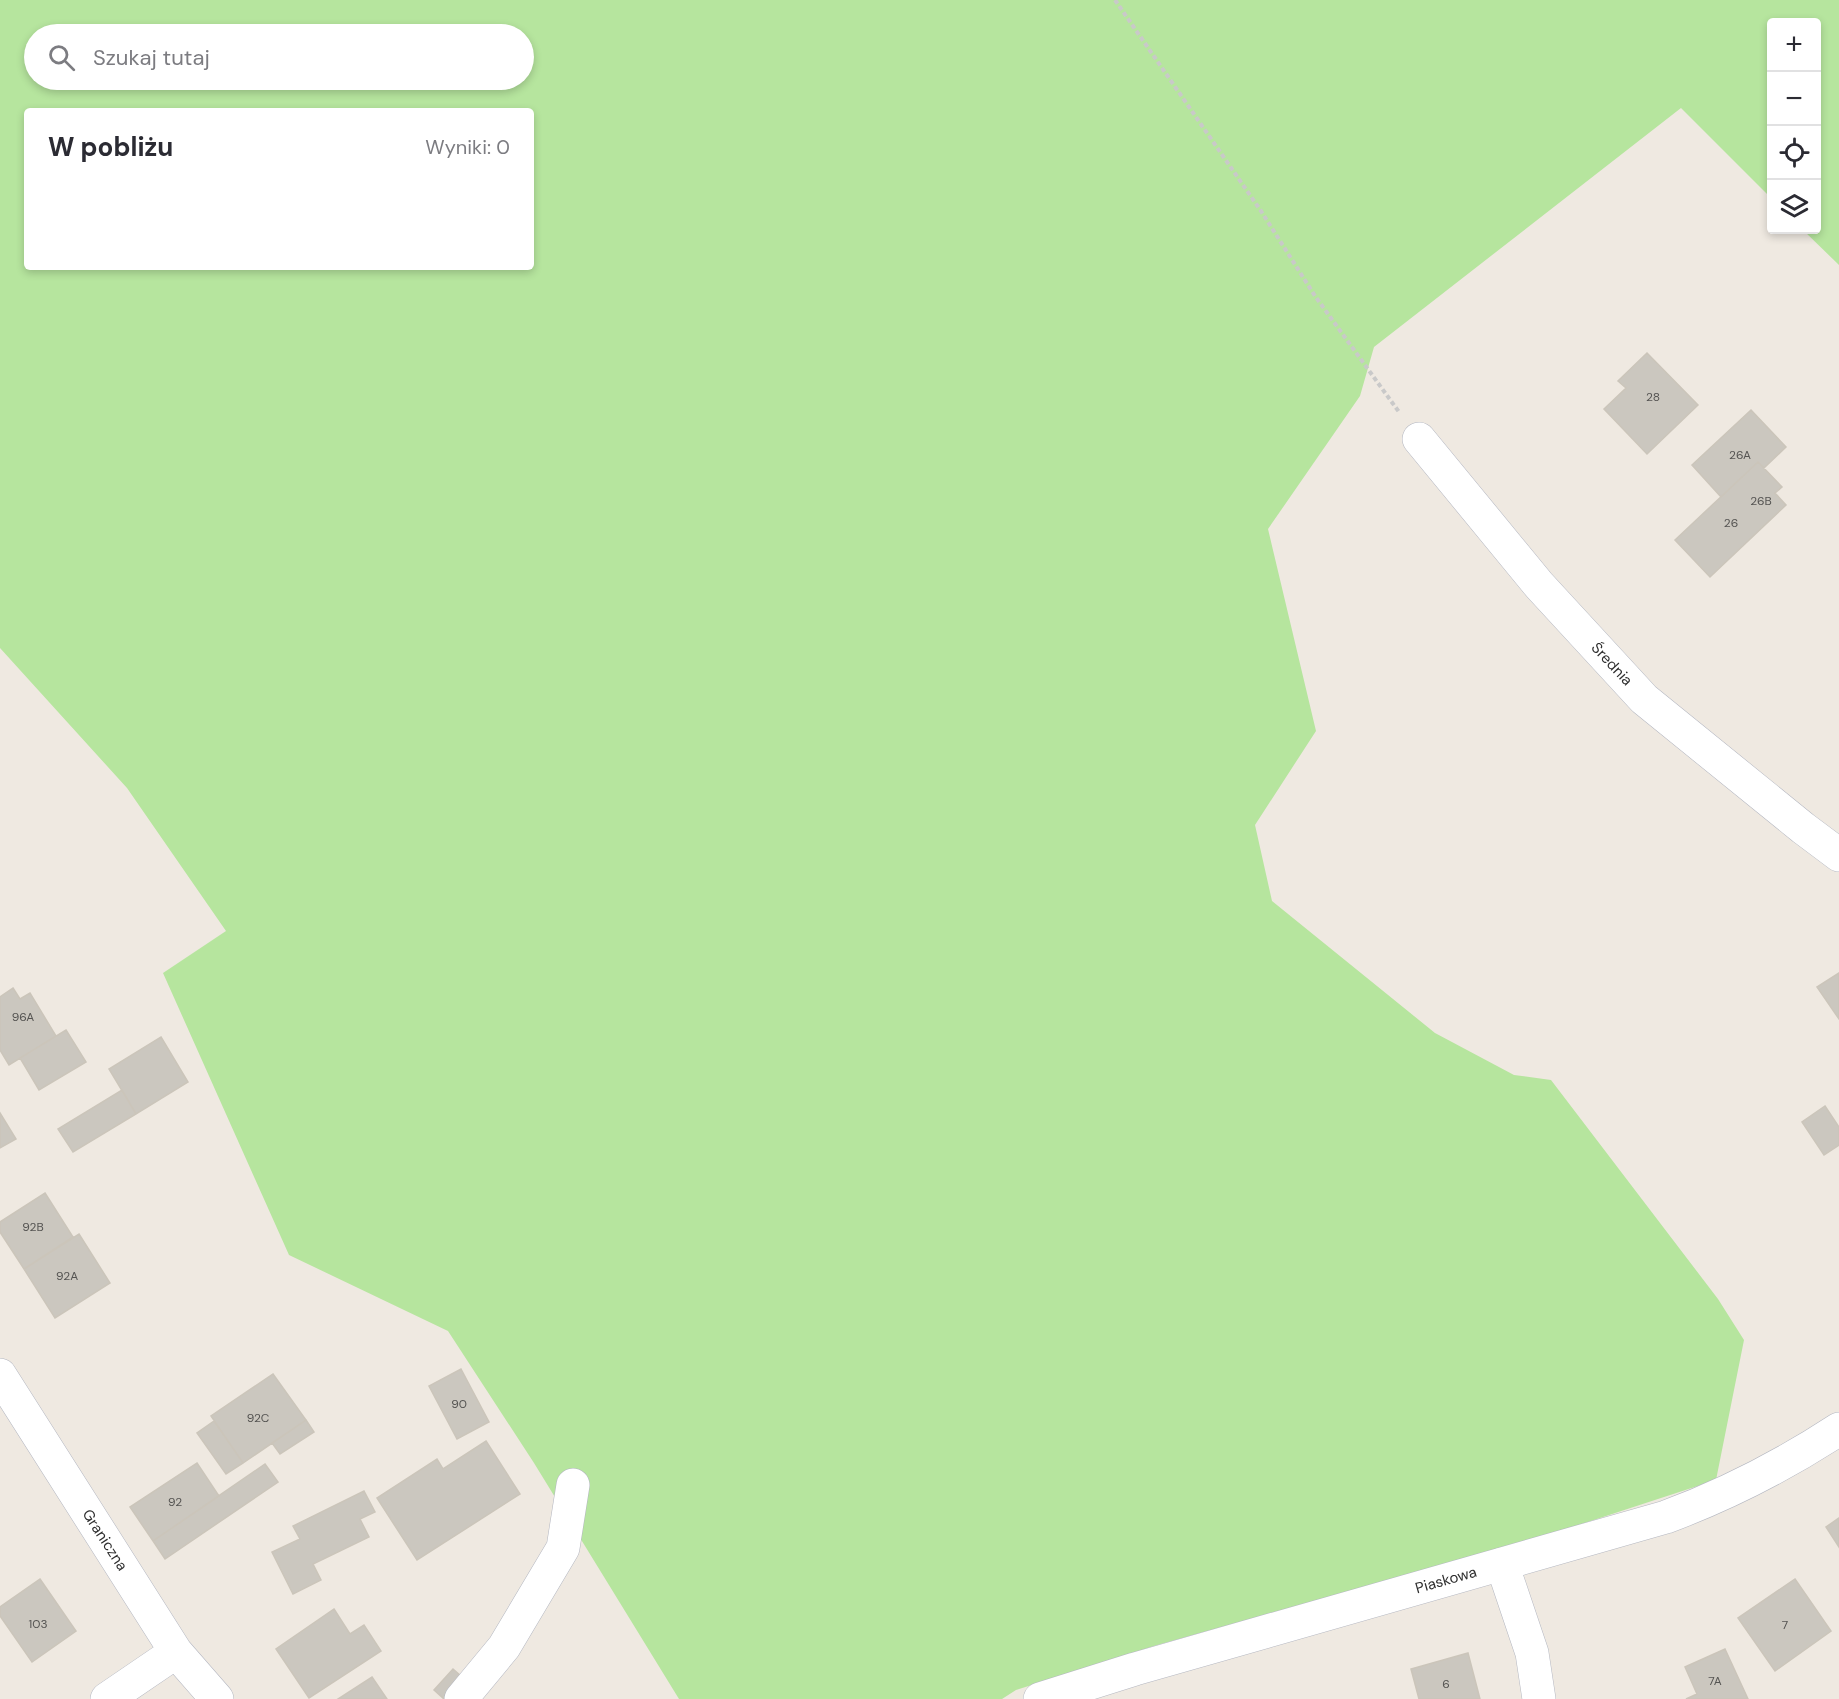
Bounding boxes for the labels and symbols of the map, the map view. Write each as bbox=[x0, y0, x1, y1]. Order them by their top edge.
house number: 28 bbox=[1646, 389, 1660, 405]
house number: 26A bbox=[1729, 447, 1751, 463]
house number: 26B bbox=[1750, 493, 1772, 509]
house number: 26 bbox=[1724, 515, 1738, 531]
street label: Średnia bbox=[1587, 638, 1637, 690]
house number: 96A bbox=[12, 1009, 34, 1025]
house number: 92B bbox=[22, 1219, 44, 1235]
house number: 92A bbox=[56, 1268, 78, 1284]
house number: 90 bbox=[451, 1396, 467, 1412]
house number: 92C bbox=[247, 1410, 270, 1426]
house number: 92 bbox=[168, 1494, 182, 1510]
street label: Graniczna bbox=[78, 1505, 132, 1575]
street label: Piaskowa bbox=[1413, 1562, 1479, 1598]
house number: 103 bbox=[28, 1616, 48, 1632]
house number: 7 bbox=[1782, 1617, 1788, 1633]
house number: 7A bbox=[1708, 1673, 1722, 1689]
house number: 6 bbox=[1442, 1676, 1450, 1692]

